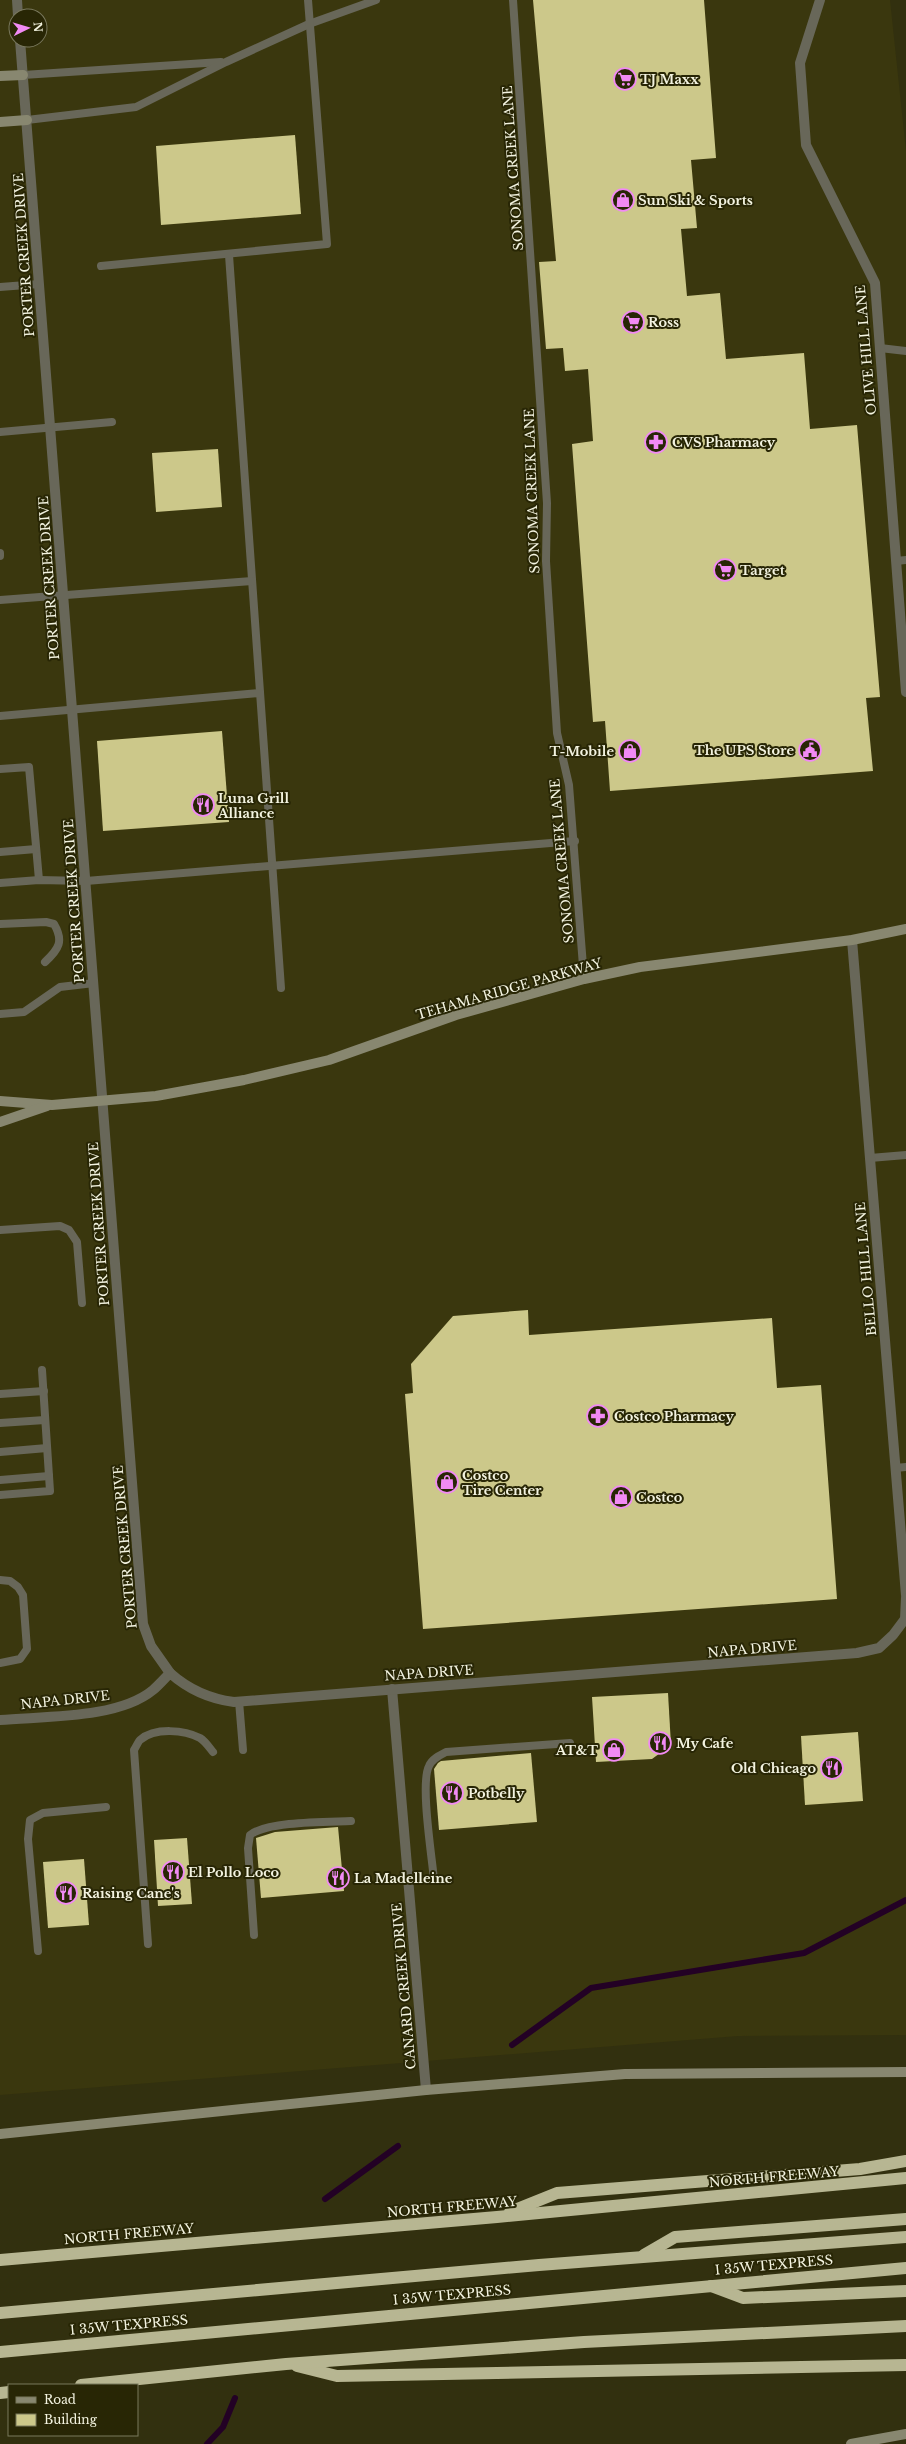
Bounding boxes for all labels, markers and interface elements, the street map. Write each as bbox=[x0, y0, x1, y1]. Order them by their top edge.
north arrow bbox=[8, 8, 48, 48]
text: N bbox=[31, 21, 45, 34]
supermarket icon: TJ Maxx bbox=[612, 66, 638, 92]
place label: TJ Maxx bbox=[640, 71, 699, 88]
street label: SONOMA CREEK LANE bbox=[499, 85, 527, 251]
street label: PORTER CREEK DRIVE bbox=[10, 173, 38, 337]
shop icon: Sun Ski & Sports bbox=[610, 187, 636, 213]
place label: Sun Ski & Sports bbox=[638, 192, 753, 209]
street label: OLIVE HILL LANE bbox=[852, 284, 880, 416]
supermarket icon: Ross bbox=[620, 309, 646, 335]
place label: Ross bbox=[648, 314, 679, 331]
street label: SONOMA CREEK LANE bbox=[521, 408, 543, 574]
pharmacy icon: CVS Pharmacy bbox=[643, 429, 669, 455]
place label: CVS Pharmacy bbox=[672, 434, 776, 451]
street label: PORTER CREEK DRIVE bbox=[35, 496, 63, 660]
supermarket icon: Target bbox=[712, 557, 738, 583]
place label: Target bbox=[740, 562, 785, 579]
public building icon: The UPS Store bbox=[797, 737, 823, 763]
shop icon: T-Mobile bbox=[617, 738, 643, 764]
place label: The UPS Store bbox=[694, 742, 794, 759]
place label: T-Mobile bbox=[549, 743, 614, 760]
street label: SONOMA CREEK LANE bbox=[546, 778, 578, 944]
place label: Luna Grill Alliance bbox=[217, 790, 289, 822]
restaurant icon: Luna Grill Alliance bbox=[190, 792, 216, 818]
street label: PORTER CREEK DRIVE bbox=[60, 819, 88, 983]
street label: TEHAMA RIDGE PARKWAY bbox=[414, 954, 604, 1024]
street label: PORTER CREEK DRIVE bbox=[85, 1142, 113, 1306]
street label: BELLO HILL LANE bbox=[852, 1201, 880, 1337]
pharmacy icon: Costco Pharmacy bbox=[585, 1403, 611, 1429]
place label: Costco Pharmacy bbox=[614, 1408, 734, 1425]
street label: PORTER CREEK DRIVE bbox=[109, 1465, 141, 1629]
place label: Costco Tire Center bbox=[462, 1467, 542, 1499]
shop icon: Costco Tire Center bbox=[434, 1469, 460, 1495]
shop icon: Costco bbox=[608, 1484, 634, 1510]
place label: Costco bbox=[636, 1489, 683, 1506]
street label: NAPA DRIVE bbox=[707, 1637, 797, 1661]
street label: NAPA DRIVE bbox=[384, 1661, 474, 1685]
street label: NAPA DRIVE bbox=[20, 1687, 110, 1713]
restaurant icon: My Cafe bbox=[647, 1730, 673, 1756]
place label: My Cafe bbox=[676, 1735, 734, 1752]
shop icon: AT&T bbox=[601, 1737, 627, 1763]
place label: AT&T bbox=[555, 1742, 598, 1759]
restaurant icon: Old Chicago bbox=[819, 1755, 845, 1781]
place label: Old Chicago bbox=[731, 1760, 816, 1777]
restaurant icon: Potbelly bbox=[439, 1780, 465, 1806]
place label: Potbelly bbox=[468, 1785, 525, 1802]
restaurant icon: El Pollo Loco bbox=[160, 1859, 186, 1885]
place label: El Pollo Loco bbox=[188, 1864, 280, 1881]
restaurant icon: La Madelleine bbox=[325, 1865, 351, 1891]
place label: La Madelleine bbox=[354, 1870, 453, 1887]
restaurant icon: Raising Cane's bbox=[53, 1880, 79, 1906]
place label: Raising Cane's bbox=[82, 1885, 180, 1902]
street label: CANARD CREEK DRIVE bbox=[388, 1902, 420, 2070]
street label: NORTH FREEWAY bbox=[708, 2163, 840, 2191]
street label: NORTH FREEWAY bbox=[386, 2193, 518, 2221]
street label: NORTH FREEWAY bbox=[63, 2220, 195, 2248]
street label: I 35W TEXPRESS bbox=[714, 2251, 834, 2279]
street label: I 35W TEXPRESS bbox=[392, 2281, 512, 2309]
street label: I 35W TEXPRESS bbox=[69, 2311, 189, 2339]
legend bbox=[8, 2384, 138, 2436]
text: Road bbox=[44, 2392, 76, 2407]
text: Building bbox=[44, 2412, 98, 2427]

